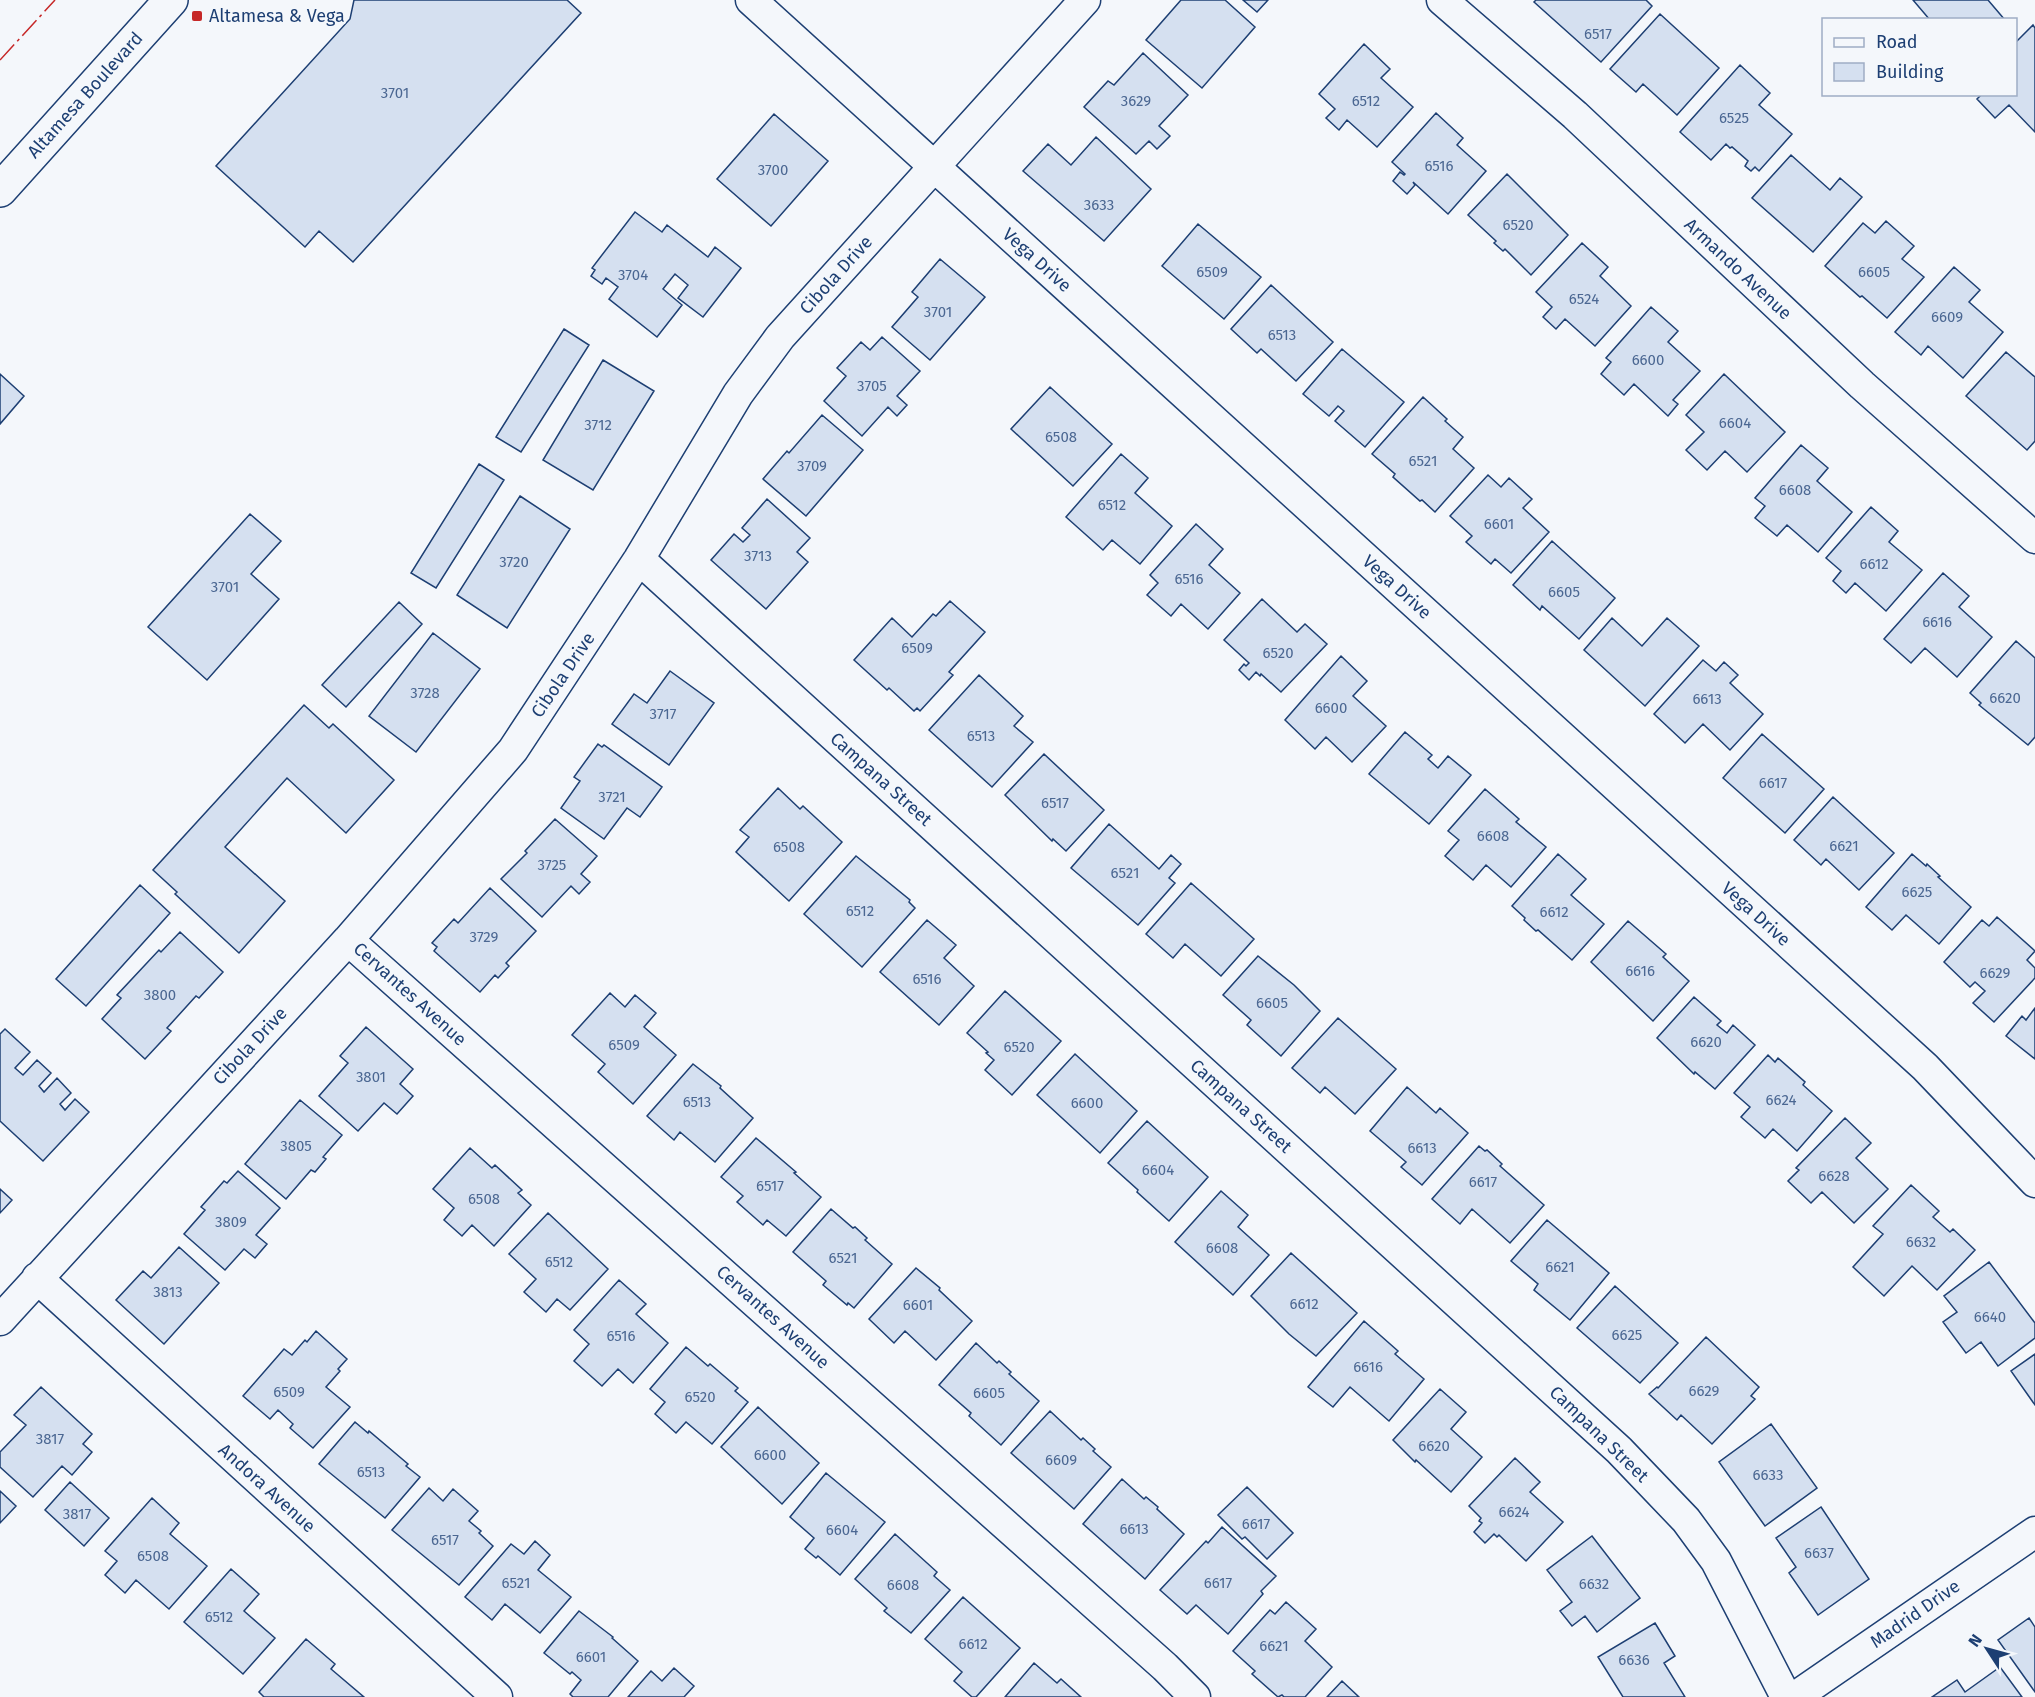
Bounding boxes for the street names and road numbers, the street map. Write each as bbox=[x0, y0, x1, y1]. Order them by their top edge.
street label: Altamesa Boulevard bbox=[23, 27, 147, 163]
street label: Armando Avenue bbox=[1680, 214, 1796, 324]
street label: Vega Drive bbox=[998, 223, 1076, 297]
street label: Cibola Drive bbox=[795, 231, 877, 319]
street label: Vega Drive bbox=[1358, 550, 1436, 624]
street label: Cibola Drive bbox=[526, 628, 600, 722]
street label: Campana Street bbox=[826, 728, 937, 831]
street label: Vega Drive bbox=[1717, 877, 1795, 951]
street label: Cervantes Avenue bbox=[349, 938, 471, 1050]
street label: Cibola Drive bbox=[208, 1003, 292, 1089]
street label: Campana Street bbox=[1186, 1055, 1297, 1158]
street label: Cervantes Avenue bbox=[712, 1261, 834, 1373]
street label: Campana Street bbox=[1545, 1381, 1654, 1487]
street label: Andora Avenue bbox=[214, 1439, 320, 1537]
street label: Madrid Drive bbox=[1866, 1575, 1964, 1653]

